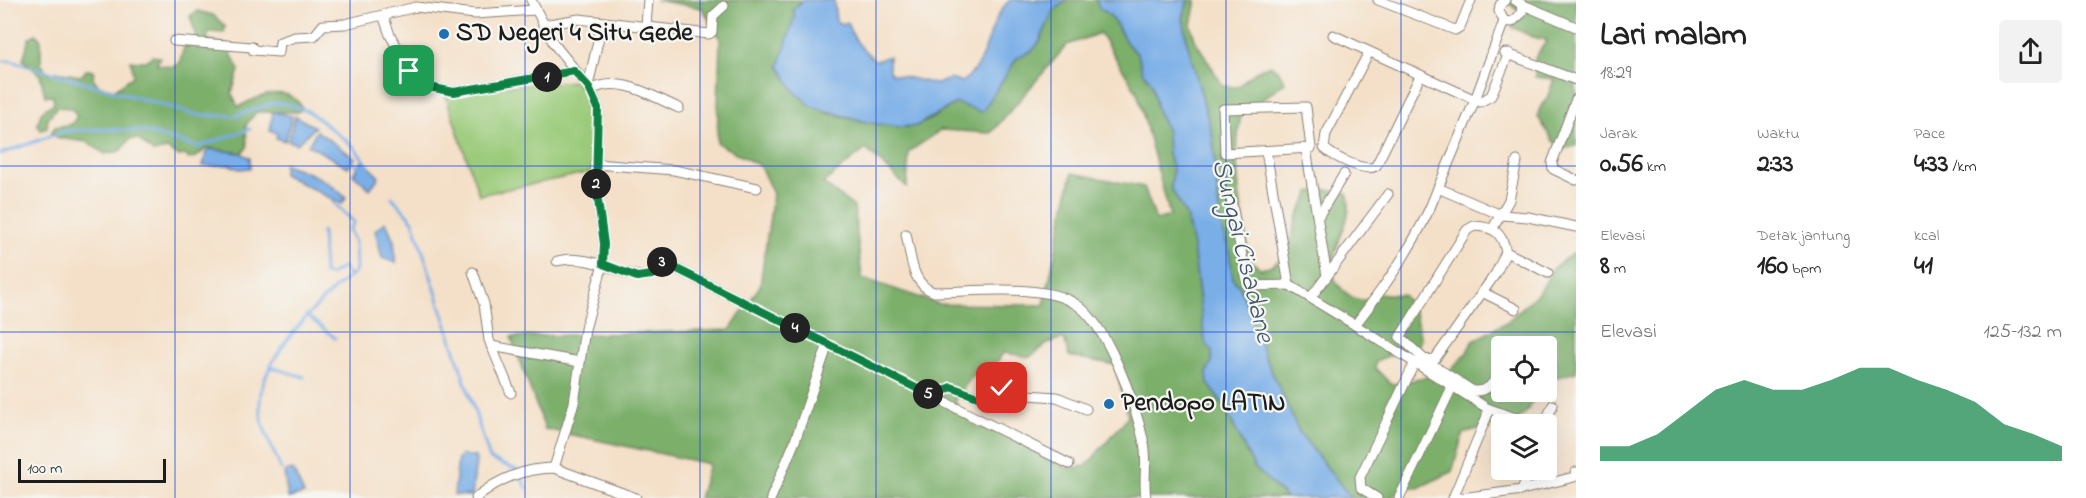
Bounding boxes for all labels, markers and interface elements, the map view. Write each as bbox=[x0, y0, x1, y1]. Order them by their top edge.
text: Lari malam bbox=[1600, 12, 1747, 60]
place label: SD Negeri 4 Situ Gede bbox=[456, 15, 694, 54]
button: share bbox=[1999, 20, 2062, 83]
marker: SD Negeri 4 Situ Gede bbox=[437, 27, 451, 41]
pin bbox=[383, 45, 434, 96]
icon: arrive bbox=[392, 54, 425, 87]
text: 18:29 bbox=[1600, 59, 1632, 88]
pin: 1 bbox=[532, 62, 562, 92]
text: 1 bbox=[544, 65, 550, 89]
text: Jarak bbox=[1600, 122, 1637, 146]
text: Waktu bbox=[1757, 122, 1800, 146]
text: Pace bbox=[1914, 122, 1945, 146]
text: 0.56 bbox=[1600, 146, 1643, 184]
text: 2:33 bbox=[1757, 146, 1794, 184]
text: 4:33 bbox=[1914, 146, 1948, 184]
water label: Sungai Cisadane bbox=[1199, 155, 1284, 349]
text: km bbox=[1643, 155, 1666, 179]
text: /km bbox=[1948, 155, 1977, 179]
pin: 2 bbox=[581, 169, 611, 199]
text: 2 bbox=[592, 172, 600, 196]
text: Elevasi bbox=[1600, 224, 1645, 248]
text: Detak jantung bbox=[1757, 224, 1850, 248]
text: kcal bbox=[1914, 224, 1939, 248]
pin: 3 bbox=[647, 247, 677, 277]
text: 8 bbox=[1600, 248, 1610, 286]
text: 160 bbox=[1757, 248, 1788, 286]
text: 41 bbox=[1914, 248, 1933, 286]
text: 3 bbox=[659, 250, 665, 274]
text: m bbox=[1610, 257, 1626, 281]
text: bpm bbox=[1788, 257, 1822, 281]
pin: 4 bbox=[780, 313, 810, 343]
text: 4 bbox=[792, 316, 798, 340]
text: Elevasi bbox=[1600, 318, 1657, 347]
text: 125–132 m bbox=[1983, 318, 2062, 347]
map controls bbox=[1491, 336, 1557, 480]
button: locate bbox=[1491, 336, 1557, 402]
pin bbox=[976, 362, 1027, 413]
icon: check bbox=[985, 371, 1018, 404]
pin: 5 bbox=[913, 379, 943, 409]
text: 5 bbox=[923, 382, 933, 406]
place label: Pendopo LATIN bbox=[1121, 385, 1285, 423]
marker: Pendopo LATIN bbox=[1102, 397, 1116, 411]
button: layers bbox=[1491, 414, 1557, 480]
scale bar bbox=[18, 456, 166, 484]
text: 100 m bbox=[27, 457, 62, 481]

